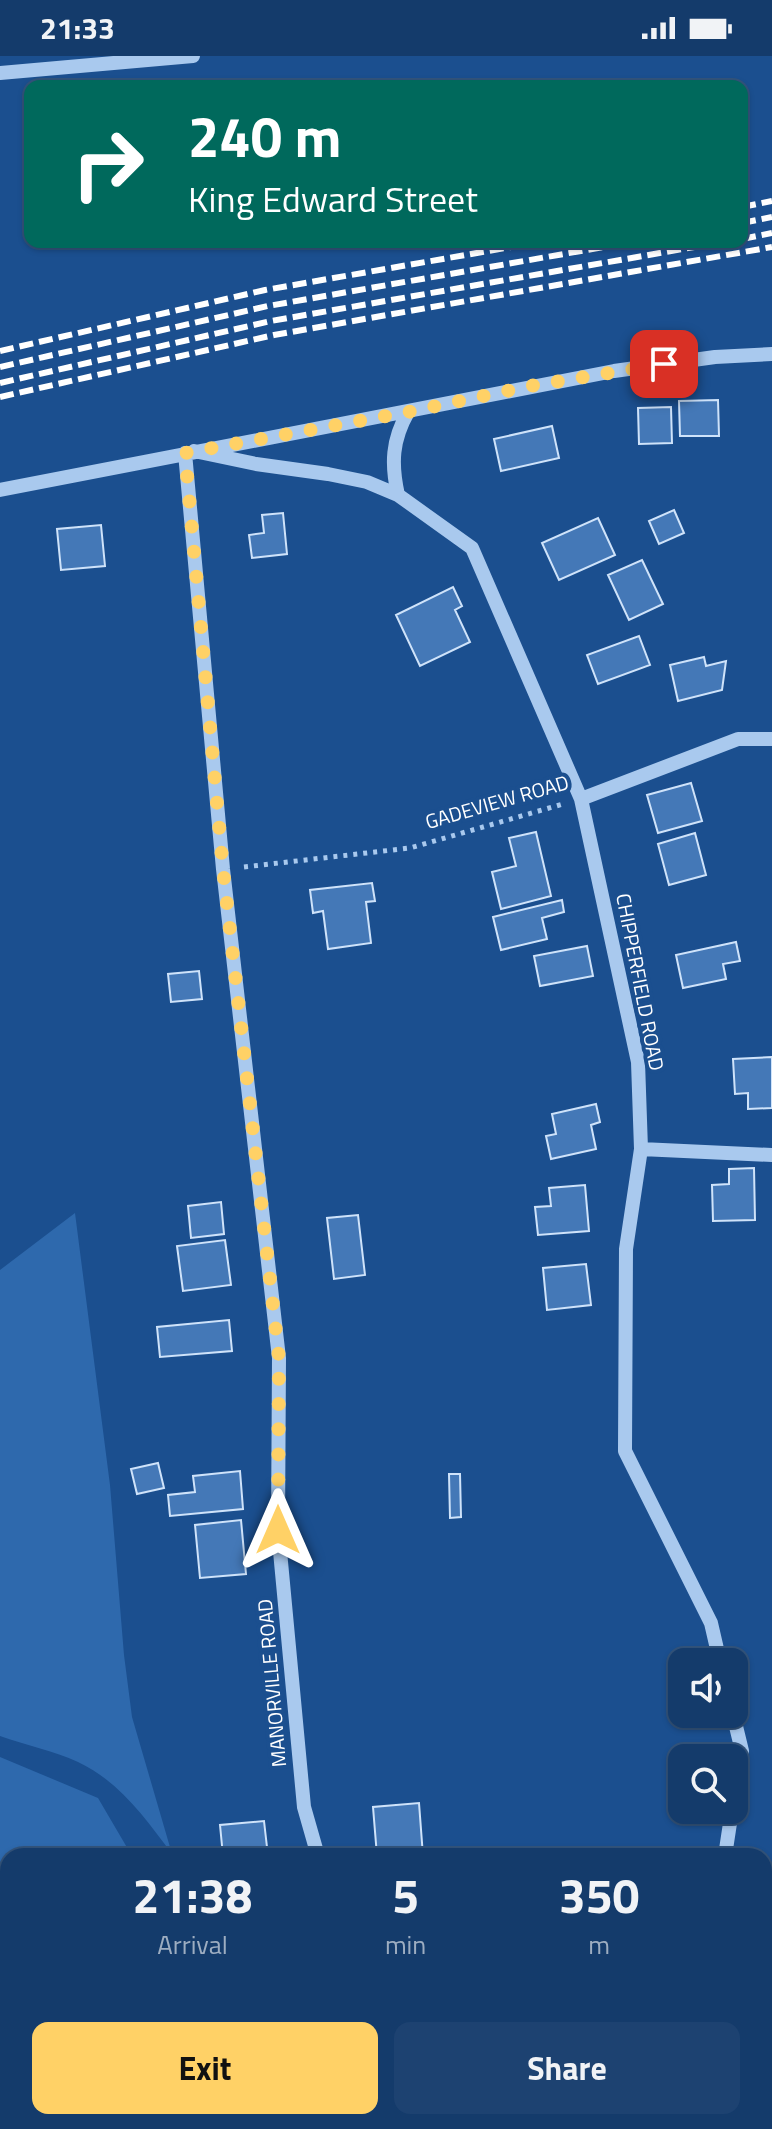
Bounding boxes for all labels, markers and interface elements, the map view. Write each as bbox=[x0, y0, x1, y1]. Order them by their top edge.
text: 21:33 bbox=[40, 5, 115, 51]
text: 240 m bbox=[188, 94, 341, 179]
icon: right bbox=[56, 112, 160, 216]
text: King Edward Street bbox=[188, 171, 478, 226]
pin bbox=[630, 330, 698, 398]
icon: arrive bbox=[642, 342, 686, 386]
street label: GADEVIEW ROAD bbox=[421, 766, 572, 837]
street label: CHIPPERFIELD ROAD bbox=[608, 891, 673, 1073]
position arrow bbox=[236, 1488, 320, 1572]
street label: MANORVILLE ROAD bbox=[249, 1598, 294, 1768]
map controls bbox=[668, 1648, 748, 1824]
button: sound bbox=[668, 1648, 748, 1728]
button: search bbox=[668, 1744, 748, 1824]
text: 21:38 bbox=[133, 1859, 252, 1932]
text: 5 bbox=[392, 1859, 419, 1932]
text: 350 bbox=[559, 1859, 639, 1932]
text: Arrival bbox=[157, 1925, 228, 1964]
text: min bbox=[385, 1925, 426, 1964]
text: m bbox=[588, 1925, 610, 1964]
button: Exit bbox=[32, 2022, 378, 2114]
button: Share bbox=[394, 2022, 740, 2114]

